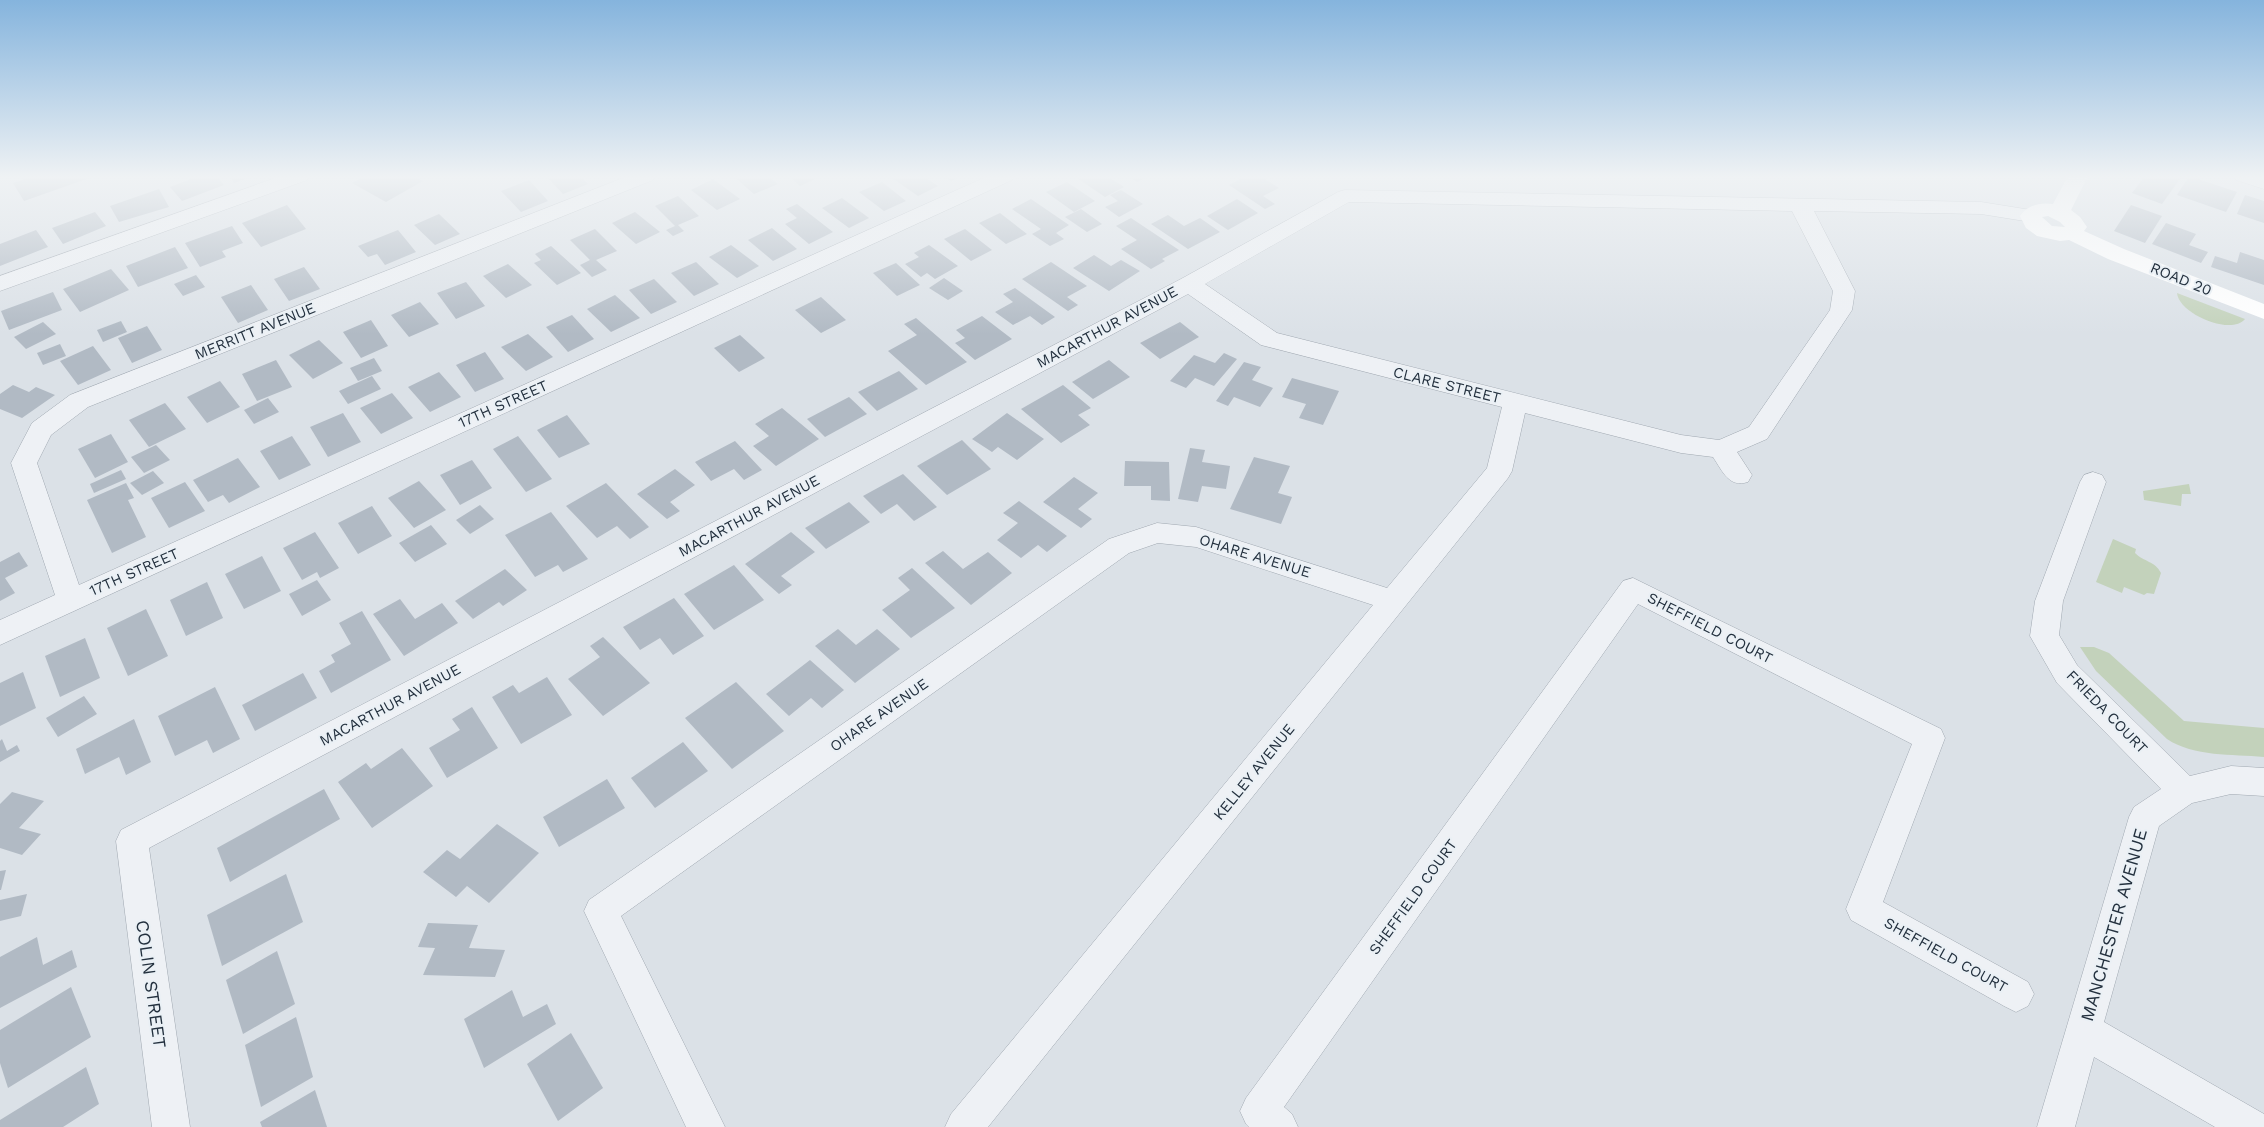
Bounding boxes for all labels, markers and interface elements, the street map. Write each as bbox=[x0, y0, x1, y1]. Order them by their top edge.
street label: ROAD 20 bbox=[2148, 259, 2214, 299]
street label: MACARTHUR AVENUE bbox=[1033, 282, 1181, 372]
street label: MERRITT AVENUE bbox=[192, 299, 318, 363]
street label: CLARE STREET bbox=[1391, 363, 1503, 407]
street label: 17TH STREET bbox=[456, 376, 550, 432]
street label: MACARTHUR AVENUE bbox=[675, 471, 823, 561]
street label: OHARE AVENUE bbox=[1197, 530, 1313, 582]
street label: 17TH STREET bbox=[87, 544, 181, 600]
street label: SHEFFIELD COURT bbox=[1644, 589, 1776, 667]
street label: MACARTHUR AVENUE bbox=[316, 660, 464, 750]
street label: FRIEDA COURT bbox=[2063, 667, 2151, 757]
street label: OHARE AVENUE bbox=[826, 674, 932, 756]
street label: KELLEY AVENUE bbox=[1210, 720, 1298, 824]
street label: MANCHESTER AVENUE bbox=[2076, 826, 2151, 1024]
street label: SHEFFIELD COURT bbox=[1365, 836, 1461, 958]
street label: SHEFFIELD COURT bbox=[1881, 914, 2011, 996]
street label: COLIN STREET bbox=[132, 919, 171, 1049]

